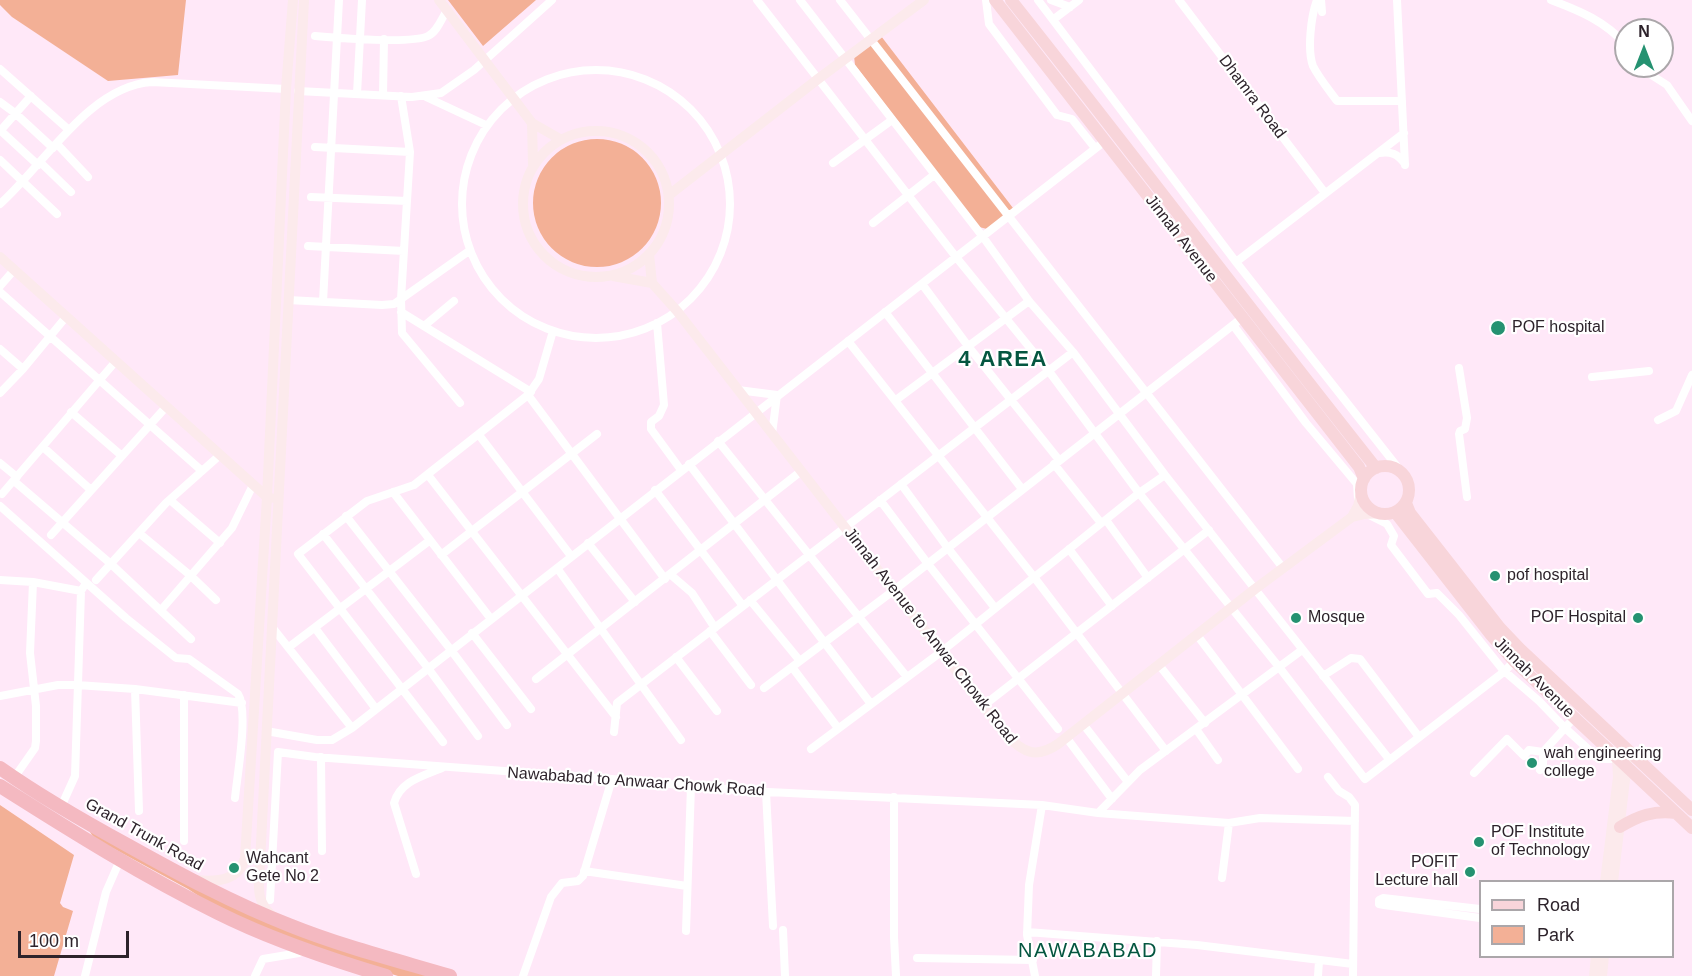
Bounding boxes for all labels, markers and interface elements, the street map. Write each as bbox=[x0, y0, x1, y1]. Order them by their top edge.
north arrow bbox=[1614, 18, 1674, 78]
text: N bbox=[1638, 23, 1650, 40]
street label: Dhamra Road bbox=[1214, 51, 1290, 143]
street label: Jinnah Avenue bbox=[1141, 191, 1221, 287]
place label: POF hospital bbox=[1512, 318, 1604, 338]
marker: POF hospital bbox=[1489, 319, 1507, 337]
district label: 4 AREA bbox=[958, 347, 1048, 373]
street label: Jinnah Avenue to Anwar Chowk Road bbox=[840, 524, 1020, 748]
place label: pof hospital bbox=[1507, 566, 1589, 586]
marker: pof hospital bbox=[1488, 569, 1502, 583]
place label: Mosque bbox=[1308, 608, 1365, 628]
place label: POF Hospital bbox=[1531, 608, 1626, 628]
marker: Mosque bbox=[1289, 611, 1303, 625]
marker: POF Hospital bbox=[1631, 611, 1645, 625]
street label: Jinnah Avenue bbox=[1490, 634, 1578, 722]
place label: wah engineering college bbox=[1544, 744, 1661, 782]
marker: wah engineering college bbox=[1525, 756, 1539, 770]
street label: Nawababad to Anwaar Chowk Road bbox=[507, 763, 765, 801]
street label: Grand Trunk Road bbox=[82, 795, 206, 875]
place label: POF Institute of Technology bbox=[1491, 823, 1590, 861]
marker: POF Institute of Technology bbox=[1472, 835, 1486, 849]
place label: Wahcant Gete No 2 bbox=[246, 849, 319, 887]
place label: POFIT Lecture hall bbox=[1375, 853, 1458, 891]
marker: Wahcant Gete No 2 bbox=[227, 861, 241, 875]
marker: POFIT Lecture hall bbox=[1463, 865, 1477, 879]
legend bbox=[1479, 880, 1674, 958]
text: Road bbox=[1537, 895, 1580, 915]
scale bar bbox=[21, 919, 132, 957]
text: Park bbox=[1537, 925, 1574, 945]
text: 100 m bbox=[29, 931, 79, 951]
district label: NAWABABAD bbox=[1018, 939, 1158, 963]

